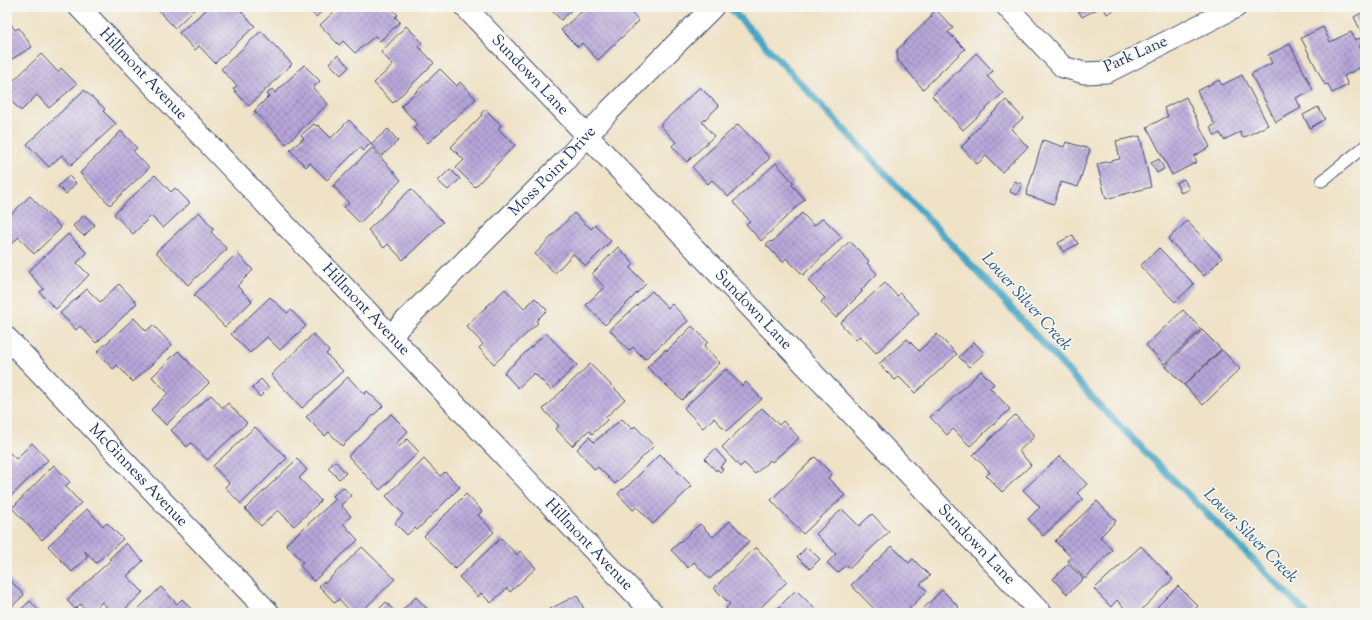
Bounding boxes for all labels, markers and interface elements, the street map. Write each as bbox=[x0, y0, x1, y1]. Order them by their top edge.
street label: Hillmont Avenue bbox=[93, 23, 192, 126]
street label: Sundown Lane bbox=[486, 30, 574, 121]
street label: Park Lane bbox=[1100, 31, 1172, 79]
street label: Moss Point Drive bbox=[504, 121, 602, 222]
water label: Lower Silver Creek bbox=[975, 247, 1077, 357]
street label: Hillmont Avenue bbox=[316, 258, 415, 361]
street label: Sundown Lane bbox=[709, 264, 797, 356]
street label: McGinness Avenue bbox=[83, 419, 193, 532]
water label: Lower Silver Creek bbox=[1197, 483, 1303, 589]
street label: Hillmont Avenue bbox=[539, 494, 638, 596]
street label: Sundown Lane bbox=[932, 499, 1020, 590]

